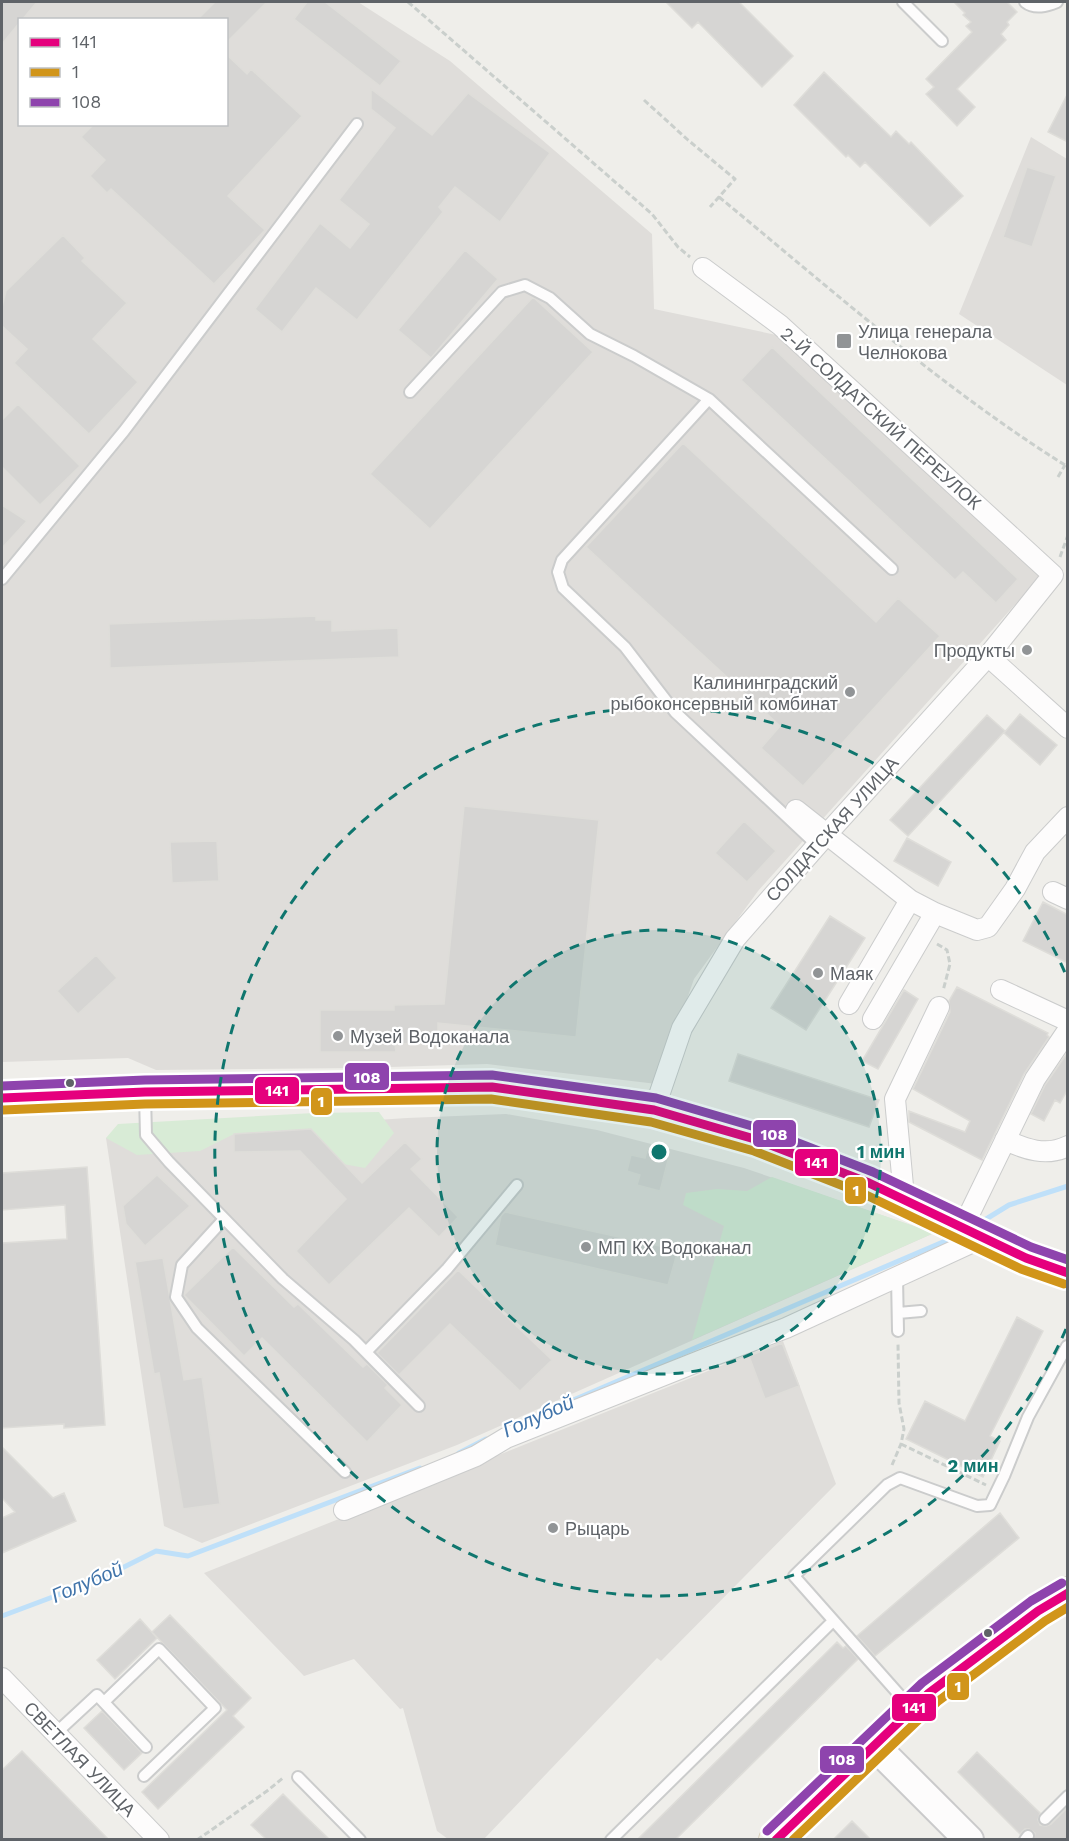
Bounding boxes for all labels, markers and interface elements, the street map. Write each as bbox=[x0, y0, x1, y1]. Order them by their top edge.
legend bbox=[18, 18, 228, 126]
text: 141 bbox=[72, 31, 97, 52]
text: 1 bbox=[72, 61, 79, 82]
text: 108 bbox=[72, 91, 101, 112]
place label: Улица генерала Челнокова bbox=[858, 321, 993, 363]
street label: 2-Й СОЛДАТСКИЙ ПЕРЕУЛОК bbox=[777, 323, 986, 514]
marker: Улица генерала Челнокова bbox=[835, 332, 853, 350]
place label: Продукты bbox=[934, 640, 1015, 661]
marker: Продукты bbox=[1020, 643, 1034, 657]
place label: Калининградский рыбоконсервный комбинат bbox=[611, 672, 838, 714]
marker: Калининградский рыбоконсервный комбинат bbox=[843, 685, 857, 699]
street label: СОЛДАТСКАЯ УЛИЦА bbox=[761, 752, 903, 906]
place label: Маяк bbox=[830, 963, 873, 984]
marker: Маяк bbox=[811, 966, 825, 980]
place label: Музей Водоканала bbox=[350, 1026, 510, 1047]
marker: Музей Водоканала bbox=[331, 1029, 345, 1043]
line badge: 108 bbox=[344, 1062, 390, 1091]
text: 108 bbox=[353, 1068, 381, 1087]
line badge: 141 bbox=[254, 1076, 300, 1105]
unlabelled marker bbox=[64, 1077, 76, 1089]
text: 141 bbox=[265, 1081, 289, 1100]
line badge: 1 bbox=[310, 1087, 333, 1116]
text: 1 bbox=[318, 1092, 324, 1111]
line badge: 108 bbox=[752, 1119, 797, 1148]
text: 108 bbox=[760, 1125, 788, 1144]
text: 1 мин bbox=[857, 1141, 905, 1162]
centre of rings bbox=[649, 1142, 669, 1162]
line badge: 141 bbox=[794, 1148, 839, 1177]
text: 141 bbox=[804, 1153, 828, 1172]
line badge: 1 bbox=[844, 1176, 867, 1205]
text: 1 bbox=[853, 1181, 859, 1200]
place label: МП КХ Водоканал bbox=[598, 1237, 752, 1258]
marker: МП КХ Водоканал bbox=[579, 1240, 593, 1254]
water label: Голубой bbox=[499, 1390, 577, 1442]
text: 2 мин bbox=[947, 1455, 999, 1476]
place label: Рыцарь bbox=[565, 1518, 630, 1539]
marker: Рыцарь bbox=[546, 1521, 560, 1535]
water label: Голубой bbox=[48, 1556, 126, 1608]
unlabelled marker bbox=[982, 1627, 994, 1639]
line badge: 1 bbox=[946, 1672, 970, 1701]
text: 1 bbox=[955, 1677, 961, 1696]
line badge: 141 bbox=[891, 1693, 937, 1722]
street label: СВЕТЛАЯ УЛИЦА bbox=[20, 1697, 140, 1821]
text: 141 bbox=[902, 1698, 926, 1717]
line badge: 108 bbox=[819, 1745, 865, 1774]
text: 108 bbox=[828, 1750, 856, 1769]

